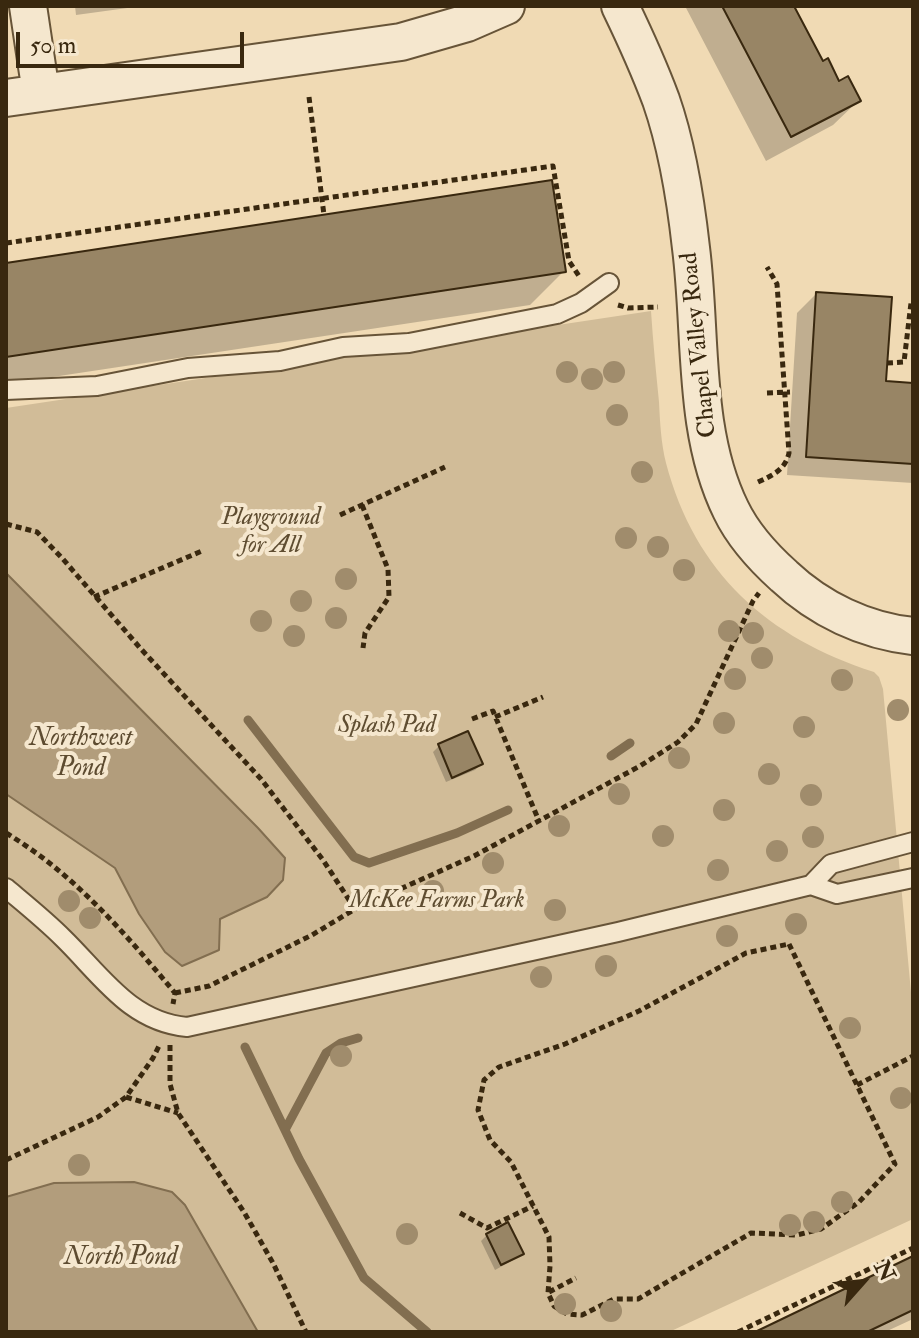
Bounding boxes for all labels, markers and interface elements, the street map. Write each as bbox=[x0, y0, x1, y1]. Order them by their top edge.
scale bar bbox=[20, 16, 248, 66]
text: 50 m bbox=[30, 30, 76, 61]
street label: Chapel Valley Road bbox=[676, 251, 724, 439]
park label: Playground for All bbox=[221, 505, 321, 561]
park label: Splash Pad bbox=[338, 713, 436, 741]
water label: Northwest Pond bbox=[29, 723, 133, 784]
park label: McKee Farms Park bbox=[349, 888, 525, 916]
water label: North Pond bbox=[64, 1242, 178, 1274]
north arrow bbox=[823, 1242, 903, 1322]
text: N bbox=[867, 1256, 901, 1286]

